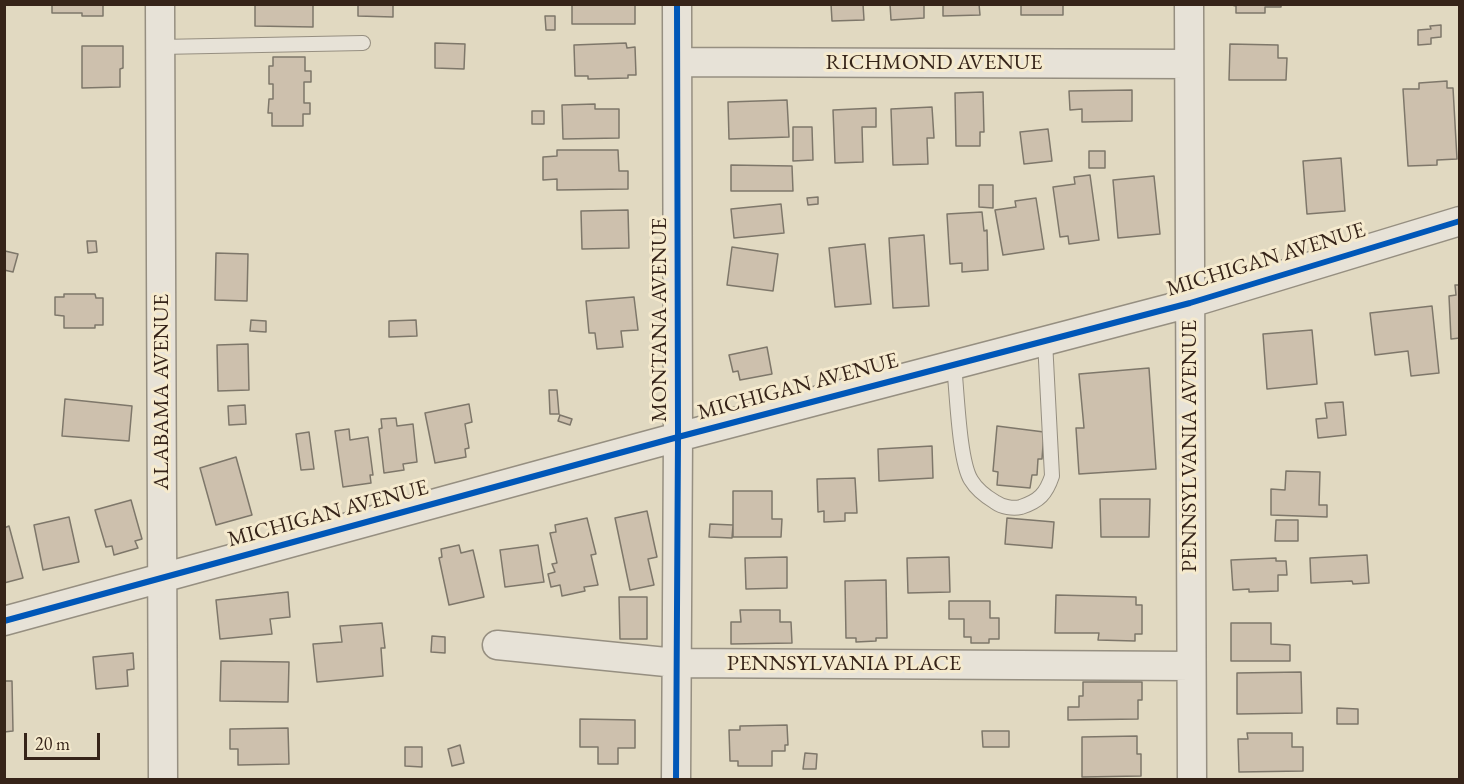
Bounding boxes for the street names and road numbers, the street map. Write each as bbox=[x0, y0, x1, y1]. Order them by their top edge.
street label: RICHMOND AVENUE bbox=[825, 50, 1043, 76]
street label: MICHIGAN AVENUE bbox=[1163, 217, 1369, 303]
street label: MONTANA AVENUE bbox=[647, 218, 673, 422]
street label: ALABAMA AVENUE bbox=[149, 294, 175, 490]
street label: PENNSYLVANIA AVENUE bbox=[1177, 320, 1203, 572]
street label: MICHIGAN AVENUE bbox=[695, 347, 901, 427]
street label: MICHIGAN AVENUE bbox=[225, 474, 431, 554]
street label: PENNSYLVANIA PLACE bbox=[727, 651, 961, 677]

